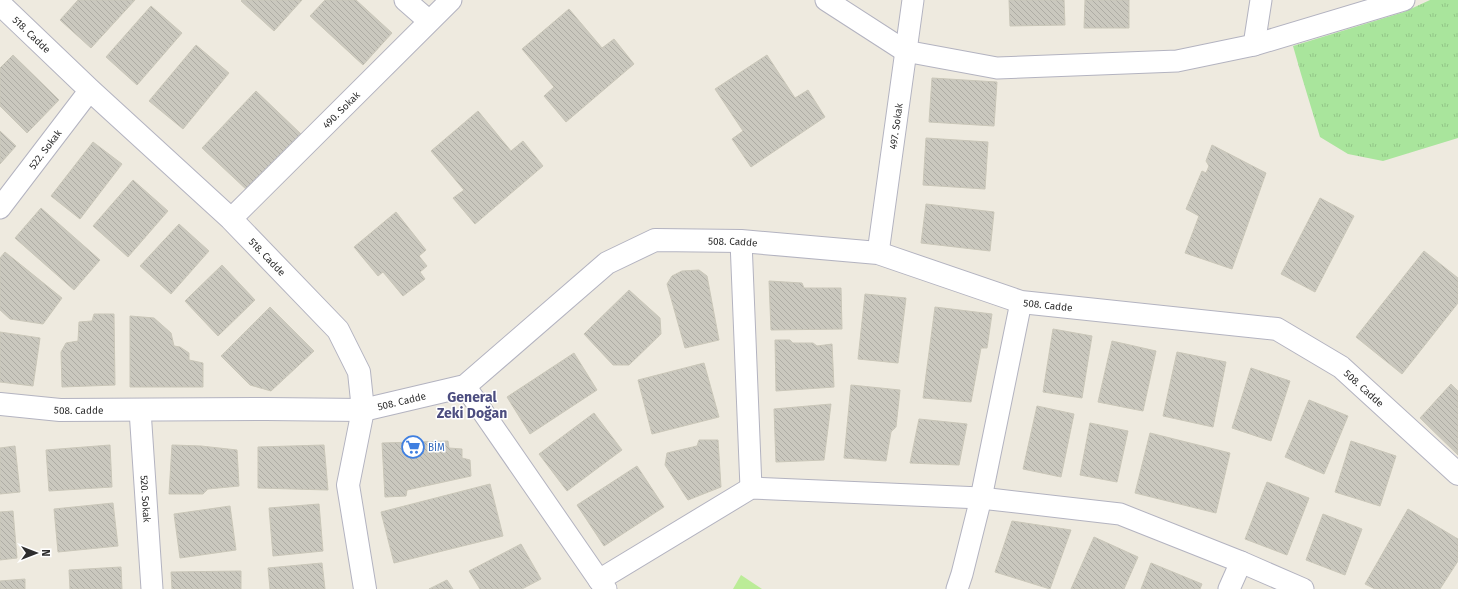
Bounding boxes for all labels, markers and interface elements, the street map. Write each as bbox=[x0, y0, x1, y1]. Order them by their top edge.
street label: 518. Cadde bbox=[10, 14, 53, 56]
street label: 490. Sokak bbox=[320, 89, 363, 132]
street label: 497. Sokak bbox=[887, 102, 906, 150]
street label: 522. Sokak bbox=[27, 127, 65, 172]
street label: 518. Cadde bbox=[246, 236, 288, 279]
street label: 508. Cadde bbox=[708, 236, 758, 249]
street label: 508. Cadde bbox=[1023, 297, 1073, 314]
street label: 508. Cadde bbox=[1341, 368, 1386, 410]
district label: General Zeki Doğan bbox=[437, 389, 507, 422]
street label: 508. Cadde bbox=[376, 390, 427, 413]
street label: 508. Cadde bbox=[53, 404, 104, 417]
supermarket icon: BİM bbox=[400, 434, 426, 460]
place label: BİM bbox=[428, 440, 445, 454]
street label: 520. Sokak bbox=[137, 475, 153, 524]
north arrow bbox=[16, 533, 56, 573]
text: N bbox=[39, 549, 52, 557]

